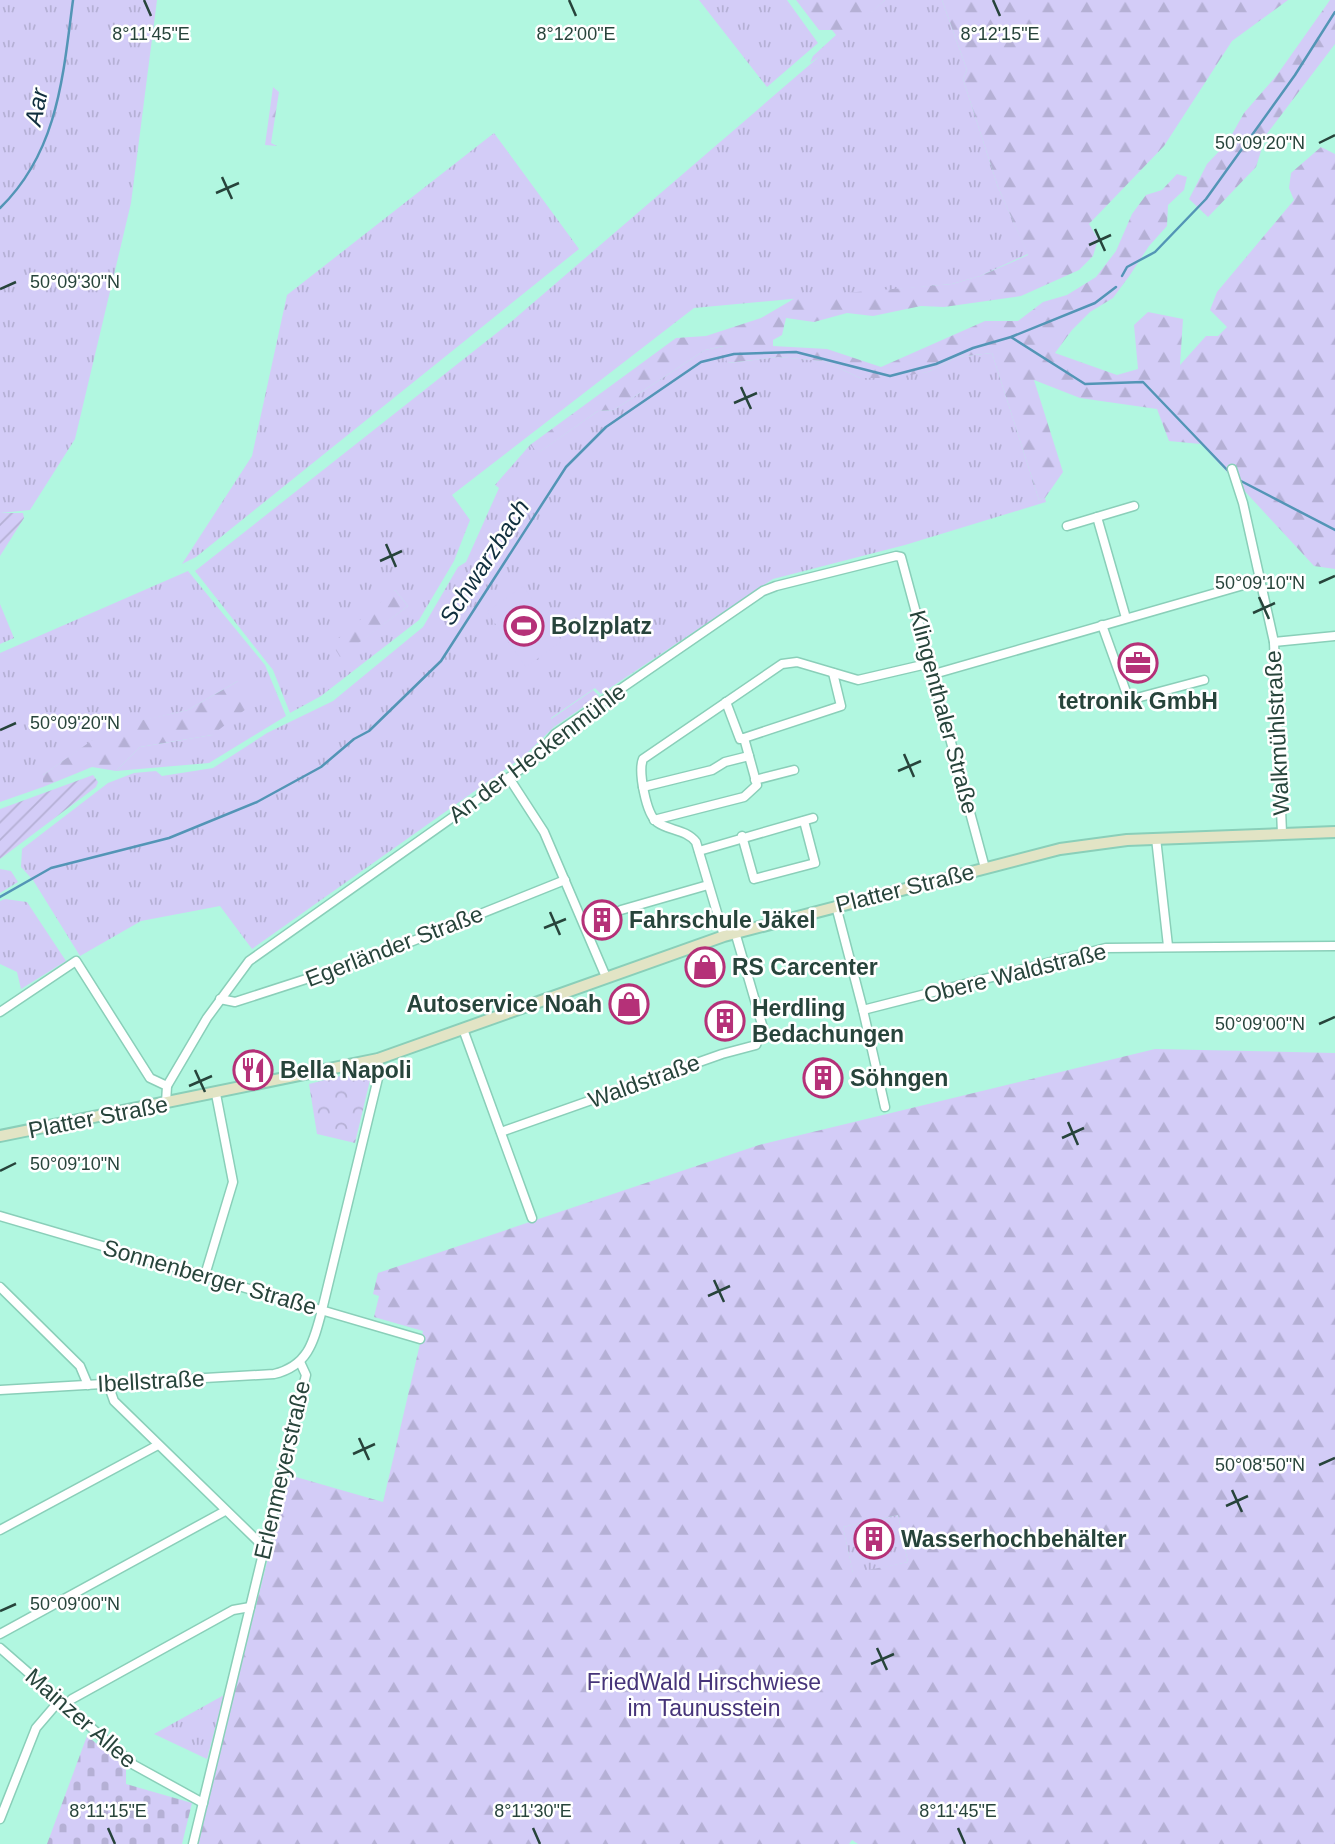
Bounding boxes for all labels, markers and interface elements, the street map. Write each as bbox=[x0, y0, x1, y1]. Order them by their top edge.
text: 8°11'45"E bbox=[112, 24, 190, 44]
text: 8°12'00"E bbox=[536, 24, 616, 44]
text: 8°12'15"E bbox=[960, 24, 1040, 44]
water label: Aar bbox=[18, 85, 53, 130]
text: 50°09'20"N bbox=[1215, 133, 1305, 153]
text: 50°09'30"N bbox=[30, 272, 120, 292]
water label: Schwarzbach bbox=[433, 494, 535, 630]
text: 50°09'10"N bbox=[1215, 573, 1305, 593]
sports icon: Bolzplatz bbox=[503, 605, 545, 647]
street label: Klingenthaler Straße bbox=[904, 607, 984, 817]
place label: Bolzplatz bbox=[551, 613, 652, 639]
office icon: tetronik GmbH bbox=[1117, 642, 1159, 684]
street label: Walkmühlstraße bbox=[1260, 650, 1294, 816]
street label: An der Heckenmühle bbox=[443, 678, 631, 828]
place label: tetronik GmbH bbox=[1058, 688, 1218, 714]
text: 50°09'20"N bbox=[30, 713, 120, 733]
street label: Platter Straße bbox=[833, 858, 977, 918]
building icon: Fahrschule Jäkel bbox=[581, 899, 623, 941]
street label: Egerländer Straße bbox=[302, 900, 486, 992]
place label: Fahrschule Jäkel bbox=[629, 907, 816, 933]
street label: Obere Waldstraße bbox=[921, 938, 1109, 1008]
shop icon: RS Carcenter bbox=[684, 946, 726, 988]
place label: RS Carcenter bbox=[732, 954, 878, 980]
shop icon: Autoservice Noah bbox=[608, 983, 650, 1025]
place label: Autoservice Noah bbox=[406, 991, 602, 1017]
place label: Herdling Bedachungen bbox=[752, 995, 904, 1047]
building icon: Herdling Bedachungen bbox=[704, 1000, 746, 1042]
text: 50°09'00"N bbox=[1215, 1014, 1305, 1034]
restaurant icon: Bella Napoli bbox=[232, 1049, 274, 1091]
street label: Waldstraße bbox=[585, 1049, 703, 1113]
place label: Bella Napoli bbox=[280, 1057, 412, 1083]
building icon: Söhngen bbox=[802, 1057, 844, 1099]
place label: Söhngen bbox=[850, 1065, 948, 1091]
street label: Platter Straße bbox=[26, 1091, 170, 1143]
text: 50°09'10"N bbox=[30, 1154, 120, 1174]
street label: Sonnenberger Straße bbox=[100, 1234, 320, 1320]
street label: Ibellstraße bbox=[97, 1365, 205, 1397]
street label: Erlenmeyerstraße bbox=[249, 1378, 315, 1562]
text: 50°08'50"N bbox=[1215, 1455, 1305, 1475]
building icon: Wasserhochbehälter bbox=[853, 1518, 895, 1560]
place label: Wasserhochbehälter bbox=[901, 1526, 1126, 1552]
text: 50°09'00"N bbox=[30, 1594, 120, 1614]
street label: Mainzer Allee bbox=[20, 1663, 142, 1773]
park label: FriedWald Hirschwiese im Taunusstein bbox=[587, 1669, 821, 1721]
text: 8°11'15"E bbox=[69, 1801, 147, 1821]
text: 8°11'30"E bbox=[494, 1801, 572, 1821]
text: 8°11'45"E bbox=[919, 1801, 997, 1821]

